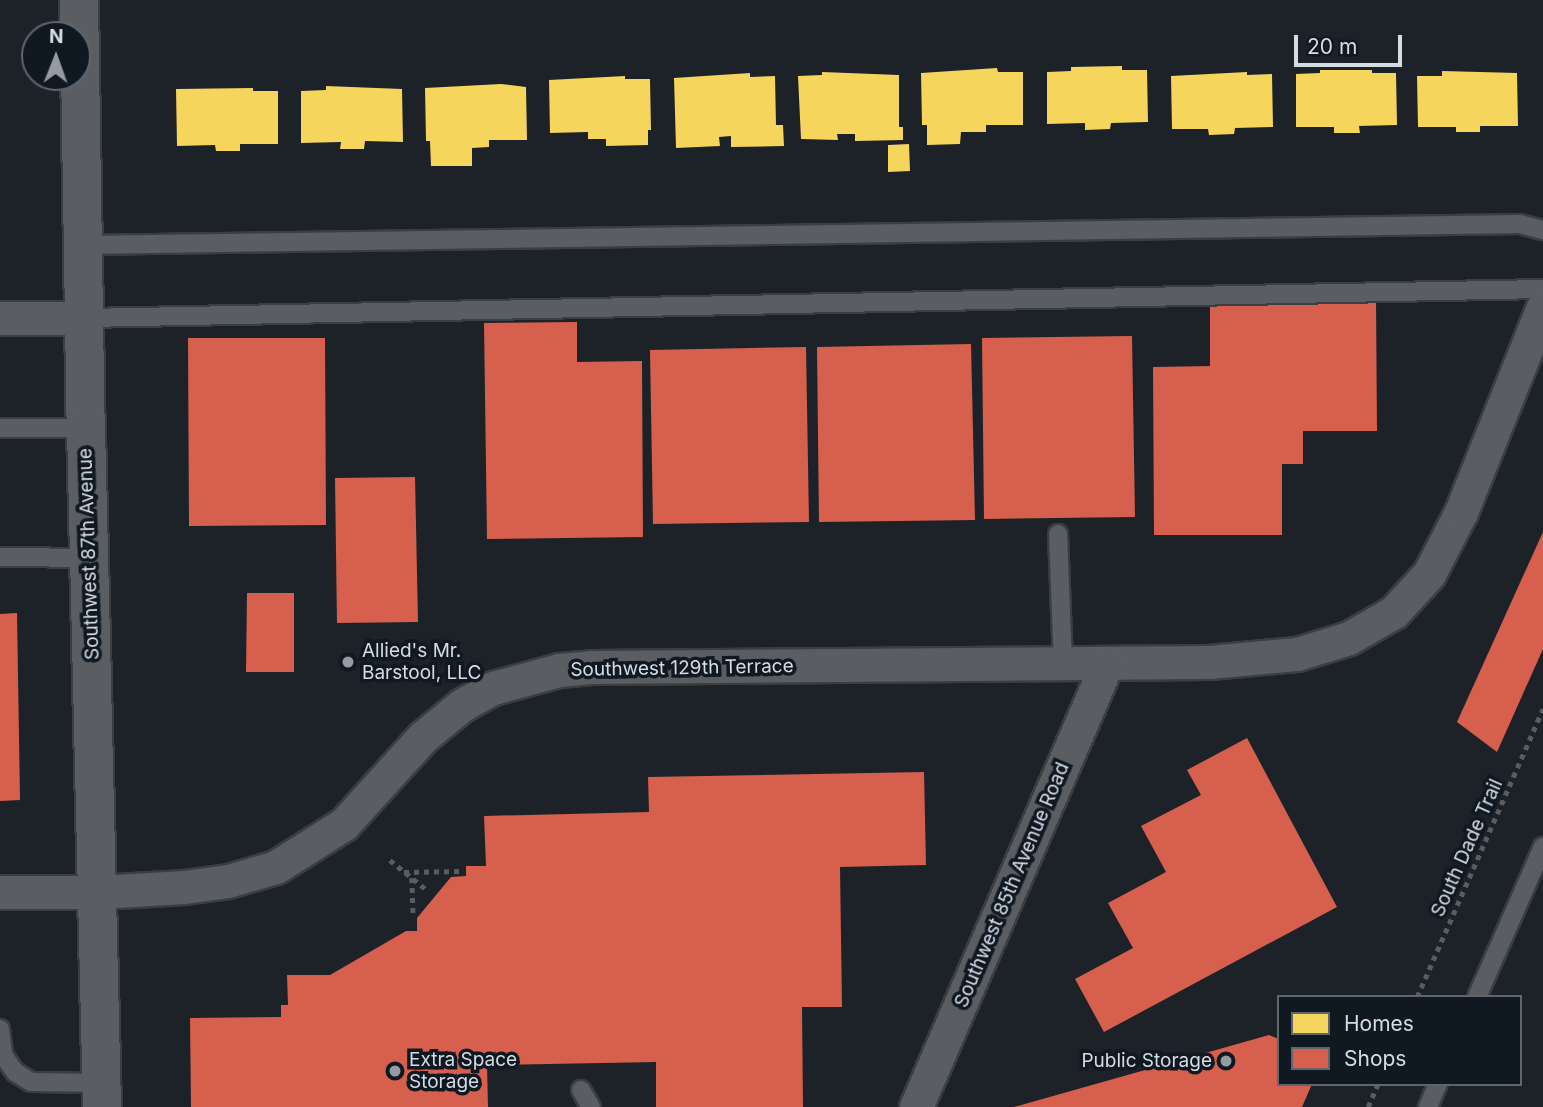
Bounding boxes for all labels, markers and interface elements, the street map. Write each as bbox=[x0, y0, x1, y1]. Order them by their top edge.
north arrow bbox=[21, 21, 91, 91]
scale bar bbox=[1298, 21, 1406, 65]
text: N bbox=[49, 25, 64, 48]
text: 20 m bbox=[1307, 34, 1357, 59]
street label: Southwest 87th Avenue bbox=[74, 448, 104, 660]
place label: Allied's Mr. Barstool, LLC bbox=[362, 640, 481, 684]
marker: Allied's Mr. Barstool, LLC bbox=[340, 654, 356, 670]
street label: Southwest 129th Terrace bbox=[570, 655, 794, 681]
street label: Southwest 85th Avenue Road bbox=[950, 759, 1074, 1011]
street label: South Dade Trail bbox=[1426, 776, 1508, 920]
legend bbox=[1277, 995, 1522, 1086]
text: Homes bbox=[1344, 1011, 1414, 1036]
text: Shops bbox=[1344, 1046, 1406, 1071]
place label: Extra Space Storage bbox=[409, 1049, 517, 1093]
place label: Public Storage bbox=[1081, 1050, 1212, 1072]
marker: Public Storage bbox=[1218, 1053, 1234, 1069]
marker: Extra Space Storage bbox=[387, 1063, 403, 1079]

